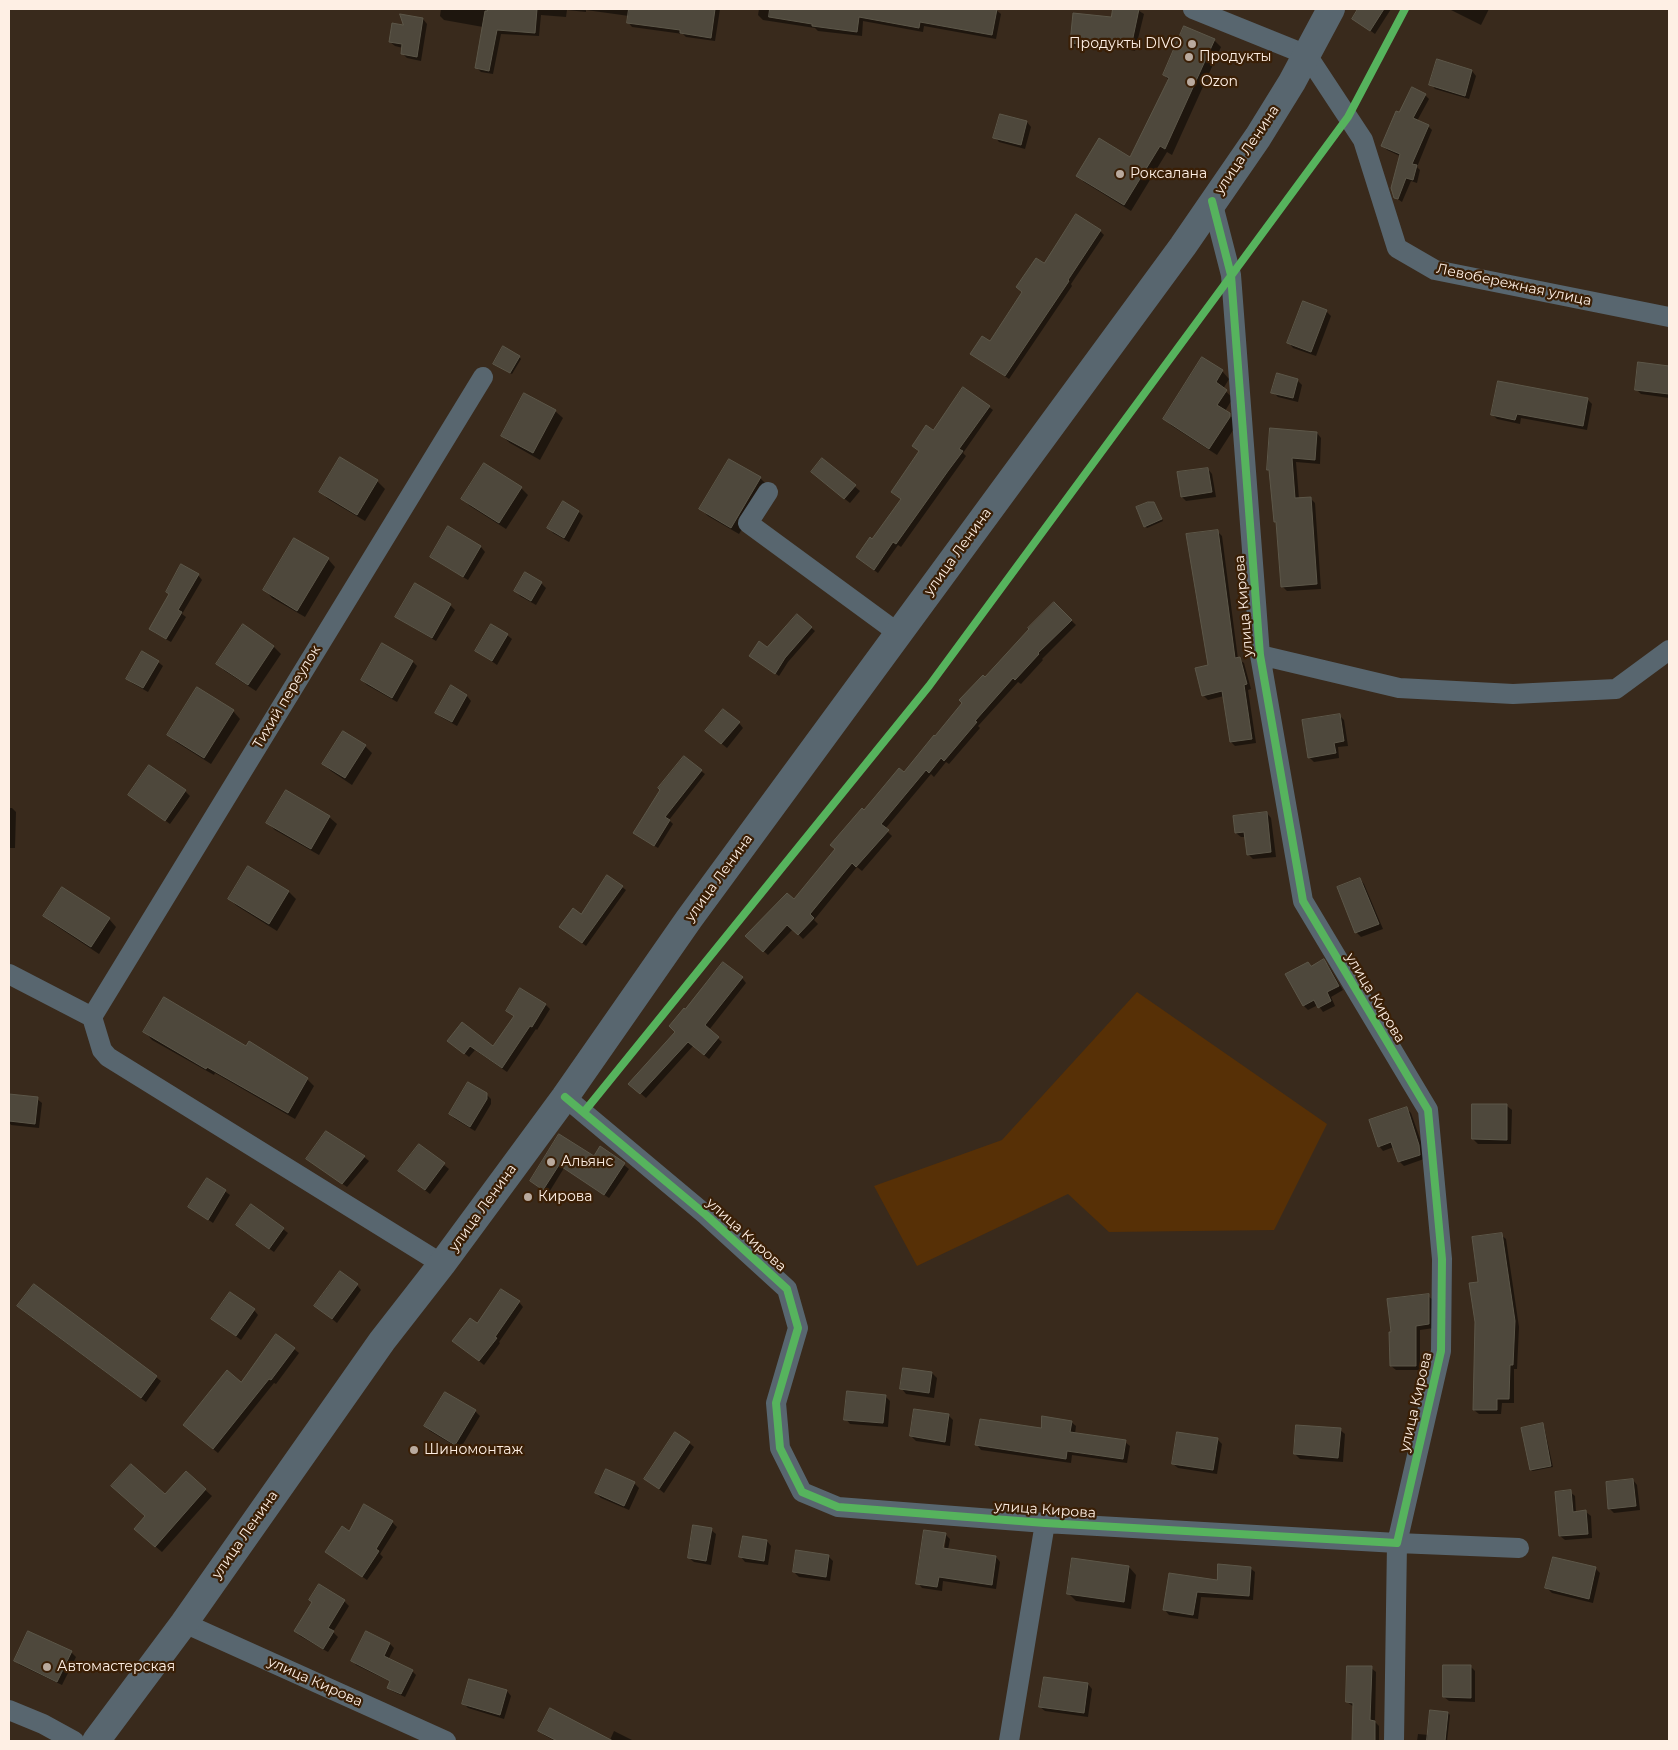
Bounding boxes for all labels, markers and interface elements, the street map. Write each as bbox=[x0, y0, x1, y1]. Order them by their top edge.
place label: Продукты DIVO bbox=[1069, 36, 1182, 52]
marker: Продукты DIVO bbox=[1186, 38, 1198, 50]
place label: Продукты bbox=[1199, 49, 1272, 65]
marker: Продукты bbox=[1183, 51, 1195, 63]
place label: Ozon bbox=[1201, 74, 1238, 90]
marker: Ozon bbox=[1185, 76, 1197, 88]
street label: улица Ленина bbox=[1211, 102, 1283, 198]
place label: Роксалана bbox=[1130, 166, 1207, 182]
marker: Роксалана bbox=[1114, 168, 1126, 180]
street label: Левобережная улица bbox=[1435, 260, 1593, 310]
street label: улица Ленина bbox=[921, 505, 995, 599]
street label: улица Кирова bbox=[1231, 555, 1257, 657]
street label: Тихий переулок bbox=[250, 642, 324, 752]
street label: улица Ленина bbox=[682, 831, 756, 925]
street label: улица Кирова bbox=[1342, 950, 1408, 1046]
place label: Альянс bbox=[561, 1154, 613, 1170]
marker: Альянс bbox=[545, 1156, 557, 1168]
street label: улица Ленина bbox=[446, 1161, 520, 1255]
place label: Кирова bbox=[538, 1189, 593, 1205]
marker: Кирова bbox=[522, 1191, 534, 1203]
street label: улица Кирова bbox=[703, 1195, 789, 1275]
street label: улица Кирова bbox=[1396, 1350, 1436, 1454]
place label: Шиномонтаж bbox=[424, 1442, 523, 1458]
marker: Шиномонтаж bbox=[408, 1444, 420, 1456]
street label: улица Ленина bbox=[208, 1488, 282, 1582]
street label: улица Кирова bbox=[994, 1498, 1096, 1522]
street label: улица Кирова bbox=[265, 1654, 365, 1710]
place label: Автомастерская bbox=[57, 1659, 175, 1675]
marker: Автомастерская bbox=[41, 1661, 53, 1673]

